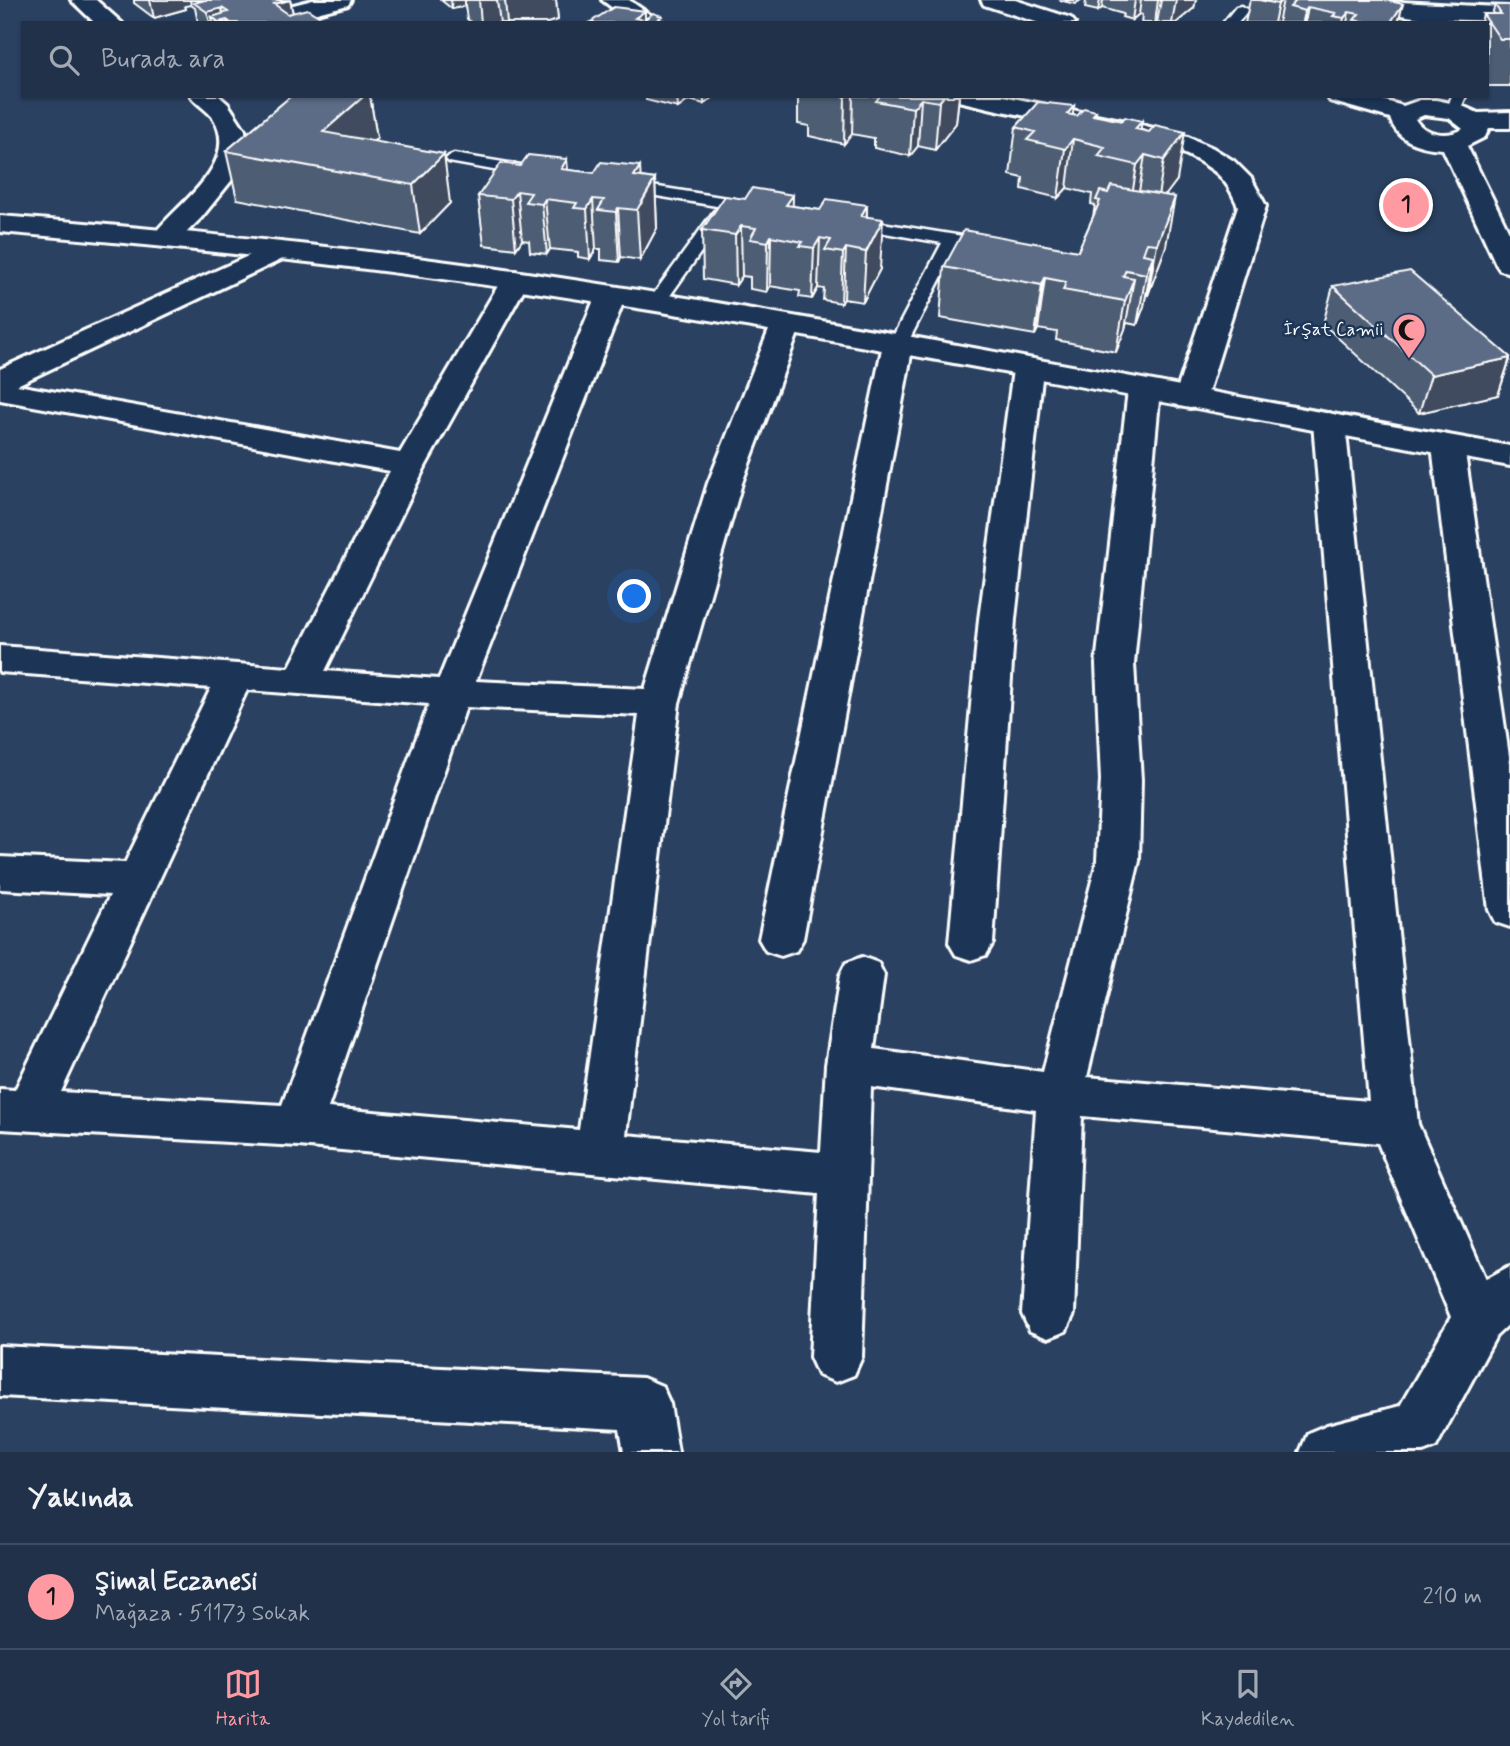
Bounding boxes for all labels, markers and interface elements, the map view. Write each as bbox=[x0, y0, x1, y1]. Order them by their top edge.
search box bbox=[21, 21, 1489, 98]
icon: search bbox=[45, 41, 83, 79]
text: Burada ara bbox=[101, 43, 225, 77]
pin: 1 bbox=[1383, 179, 1429, 231]
mosque icon: İrşat Camii bbox=[1390, 311, 1428, 360]
place label: İrşat Camii bbox=[1284, 318, 1384, 342]
your location bbox=[617, 579, 651, 613]
text: Yakında bbox=[28, 1478, 134, 1517]
text: Şimal Eczanesi bbox=[95, 1565, 257, 1599]
text: 1 bbox=[46, 1582, 56, 1612]
text: 210 m bbox=[1422, 1582, 1482, 1612]
text: Mağaza · 51173 Sokak bbox=[95, 1599, 310, 1629]
tab: Harita bbox=[216, 1665, 270, 1732]
tab: Yol tarifi bbox=[702, 1665, 770, 1732]
tab: Kaydedilen bbox=[1201, 1665, 1294, 1732]

